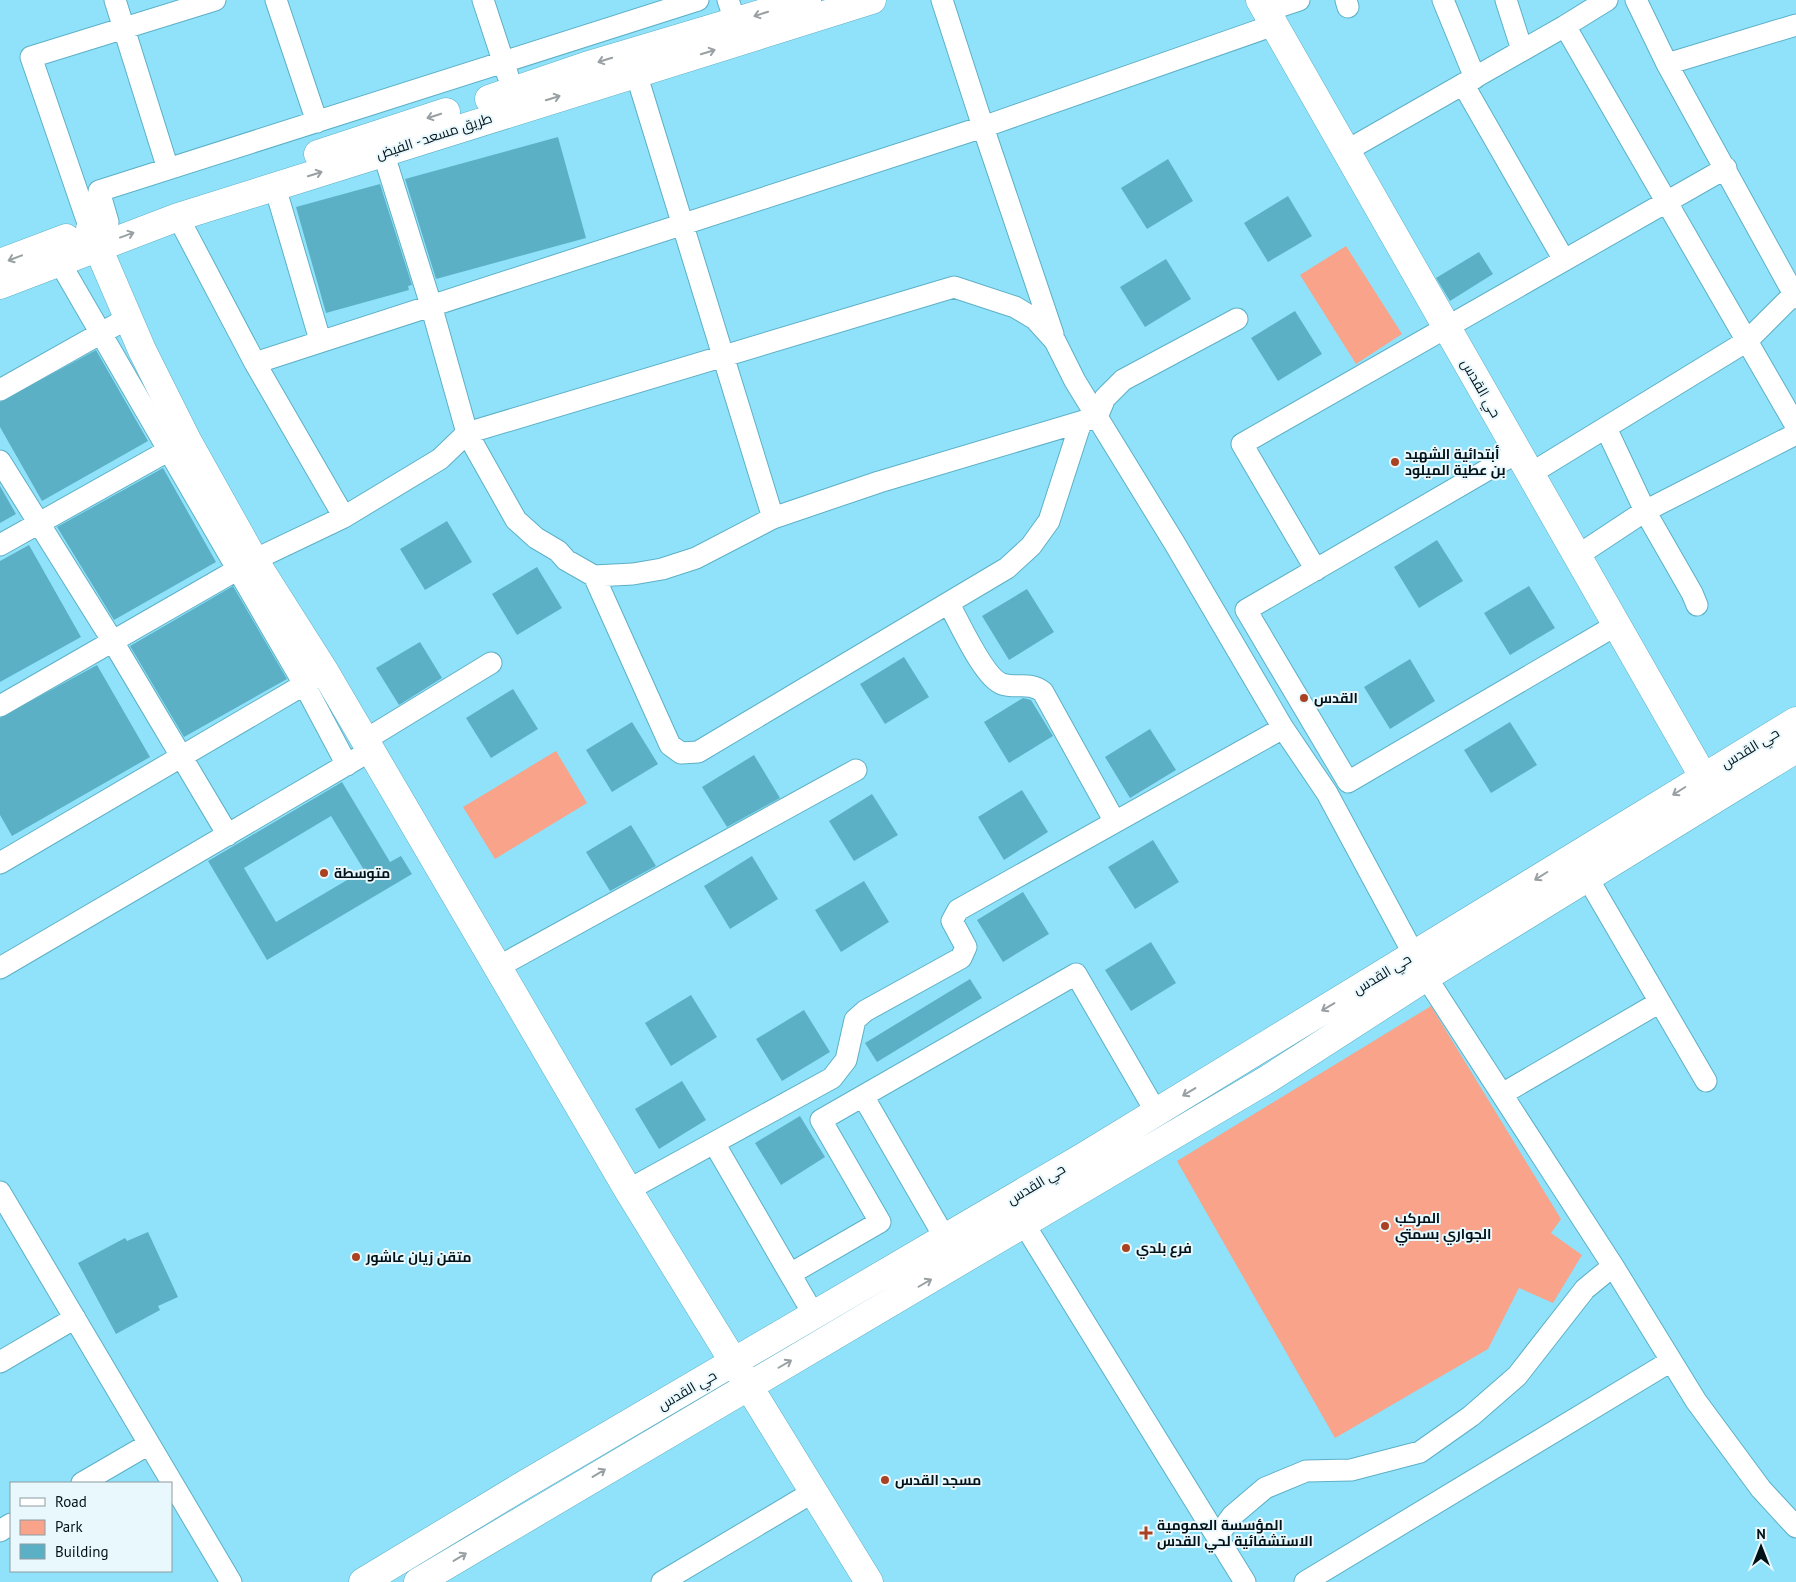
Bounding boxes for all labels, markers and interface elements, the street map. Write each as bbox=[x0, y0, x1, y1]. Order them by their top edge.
one-way arrow bbox=[753, 10, 769, 19]
one-way arrow bbox=[700, 46, 716, 56]
one-way arrow bbox=[597, 55, 613, 65]
one-way arrow bbox=[544, 93, 560, 103]
street label: طريق مسعد - الفيض bbox=[374, 109, 494, 163]
one-way arrow bbox=[426, 112, 442, 122]
one-way arrow bbox=[306, 169, 322, 179]
one-way arrow bbox=[119, 230, 134, 239]
one-way arrow bbox=[8, 254, 23, 263]
street label: حي القدس bbox=[1454, 355, 1505, 422]
place label: أبتدائية الشهيد بن عطية الميلود bbox=[1405, 445, 1506, 479]
marker: أبتدائية الشهيد بن عطية الميلود bbox=[1389, 456, 1401, 468]
place label: القدس bbox=[1314, 689, 1358, 707]
marker: القدس bbox=[1298, 692, 1310, 704]
street label: حي القدس bbox=[1718, 724, 1784, 775]
one-way arrow bbox=[1673, 786, 1687, 796]
place label: متوسطة bbox=[334, 864, 390, 882]
marker: متوسطة bbox=[318, 867, 330, 879]
one-way arrow bbox=[1534, 871, 1548, 881]
street label: حي القدس bbox=[1350, 950, 1416, 1001]
one-way arrow bbox=[1321, 1002, 1335, 1012]
one-way arrow bbox=[1183, 1087, 1197, 1097]
street label: حي القدس bbox=[1004, 1160, 1070, 1211]
place label: المركب الجواري بسمتي bbox=[1395, 1209, 1491, 1246]
marker: المركب الجواري بسمتي bbox=[1379, 1220, 1391, 1232]
place label: فرع بلدي bbox=[1136, 1239, 1192, 1259]
marker: فرع بلدي bbox=[1120, 1242, 1132, 1254]
place label: متقن زيان عاشور bbox=[365, 1248, 472, 1266]
marker: متقن زيان عاشور bbox=[350, 1251, 362, 1263]
one-way arrow bbox=[918, 1277, 932, 1287]
one-way arrow bbox=[777, 1359, 791, 1369]
street label: حي القدس bbox=[654, 1366, 721, 1417]
one-way arrow bbox=[592, 1468, 606, 1478]
place label: مسجد القدس bbox=[895, 1471, 981, 1489]
marker: مسجد القدس bbox=[879, 1474, 891, 1486]
legend bbox=[10, 1482, 172, 1572]
text: Road bbox=[55, 1492, 87, 1511]
place label: المؤسسة العمومية الاستشفائية لحي القدس bbox=[1157, 1516, 1313, 1553]
text: Park bbox=[55, 1517, 83, 1536]
north arrow bbox=[1736, 1522, 1786, 1572]
text: N bbox=[1756, 1525, 1766, 1543]
marker: المؤسسة العمومية الاستشفائية لحي القدس bbox=[1139, 1526, 1153, 1540]
text: Building bbox=[55, 1542, 109, 1561]
one-way arrow bbox=[453, 1551, 467, 1561]

